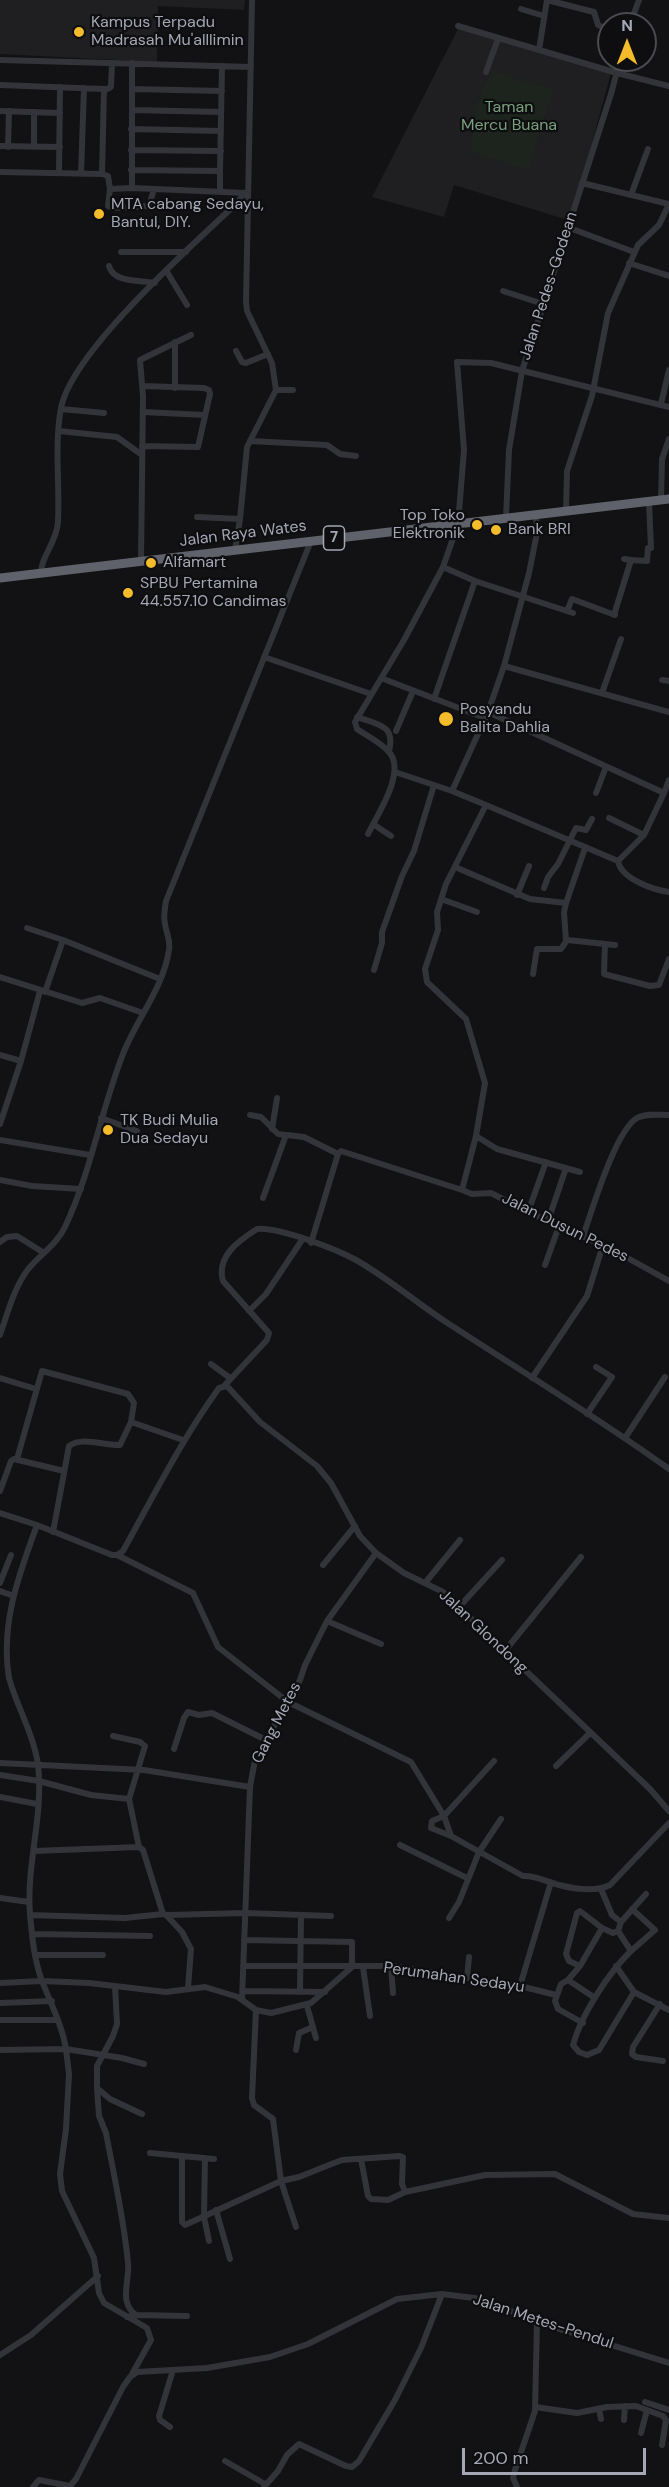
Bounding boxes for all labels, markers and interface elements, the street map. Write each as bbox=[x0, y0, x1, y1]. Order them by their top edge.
north arrow bbox=[597, 12, 657, 72]
place label: Kampus Terpadu Madrasah Mu'alllimin bbox=[91, 13, 244, 51]
text: N bbox=[621, 15, 633, 36]
marker: Kampus Terpadu Madrasah Mu'alllimin bbox=[72, 25, 86, 39]
park label: Taman Mercu Buana bbox=[461, 98, 557, 136]
place label: MTA cabang Sedayu, Bantul, DIY. bbox=[111, 195, 264, 233]
marker: MTA cabang Sedayu, Bantul, DIY. bbox=[92, 207, 106, 221]
street label: Jalan Pedes-Godean bbox=[516, 209, 582, 363]
place label: Top Toko Elektronik bbox=[393, 506, 465, 544]
street label: Jalan Raya Wates bbox=[178, 517, 308, 551]
marker: Top Toko Elektronik bbox=[470, 518, 484, 532]
place label: Bank BRI bbox=[508, 520, 571, 540]
marker: Bank BRI bbox=[489, 523, 503, 537]
road number: 7 bbox=[324, 526, 344, 550]
place label: Alfamart bbox=[163, 553, 226, 573]
marker: Alfamart bbox=[144, 556, 158, 570]
place label: SPBU Pertamina 44.557.10 Candimas bbox=[140, 574, 287, 612]
marker: SPBU Pertamina 44.557.10 Candimas bbox=[121, 586, 135, 600]
place label: Posyandu Balita Dahlia bbox=[460, 700, 550, 738]
marker: Posyandu Balita Dahlia bbox=[437, 710, 455, 728]
place label: TK Budi Mulia Dua Sedayu bbox=[120, 1111, 218, 1149]
marker: TK Budi Mulia Dua Sedayu bbox=[101, 1123, 115, 1137]
street label: Jalan Dusun Pedes bbox=[499, 1189, 631, 1267]
street label: Jalan Glondong bbox=[435, 1586, 531, 1678]
street label: Gang Metes bbox=[248, 1679, 306, 1767]
street label: Perumahan Sedayu bbox=[382, 1959, 526, 1997]
street label: Jalan Metes-Pendul bbox=[470, 2290, 616, 2354]
scale bar bbox=[465, 2436, 650, 2474]
text: 200 m bbox=[473, 2446, 529, 2470]

